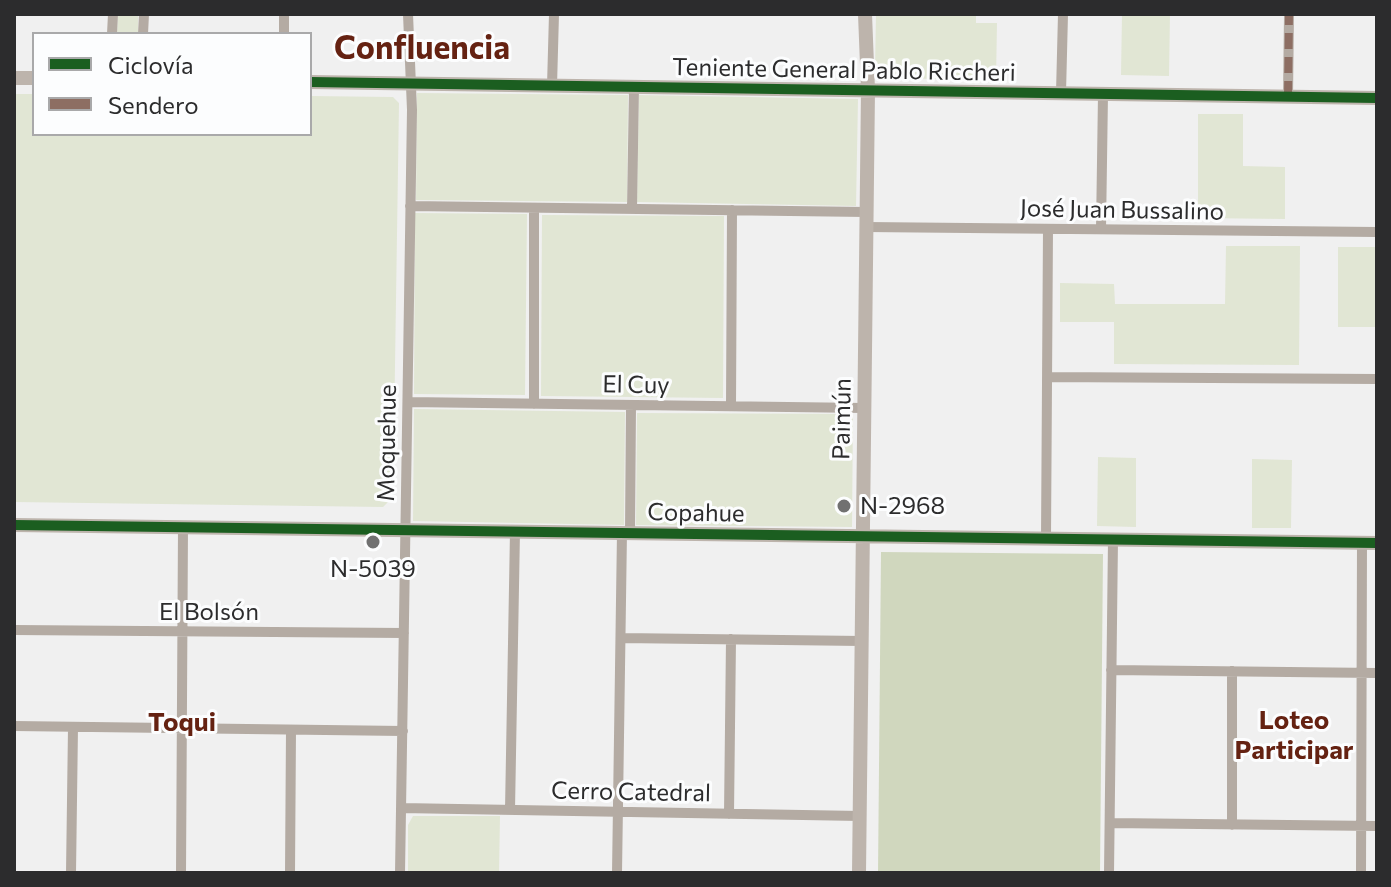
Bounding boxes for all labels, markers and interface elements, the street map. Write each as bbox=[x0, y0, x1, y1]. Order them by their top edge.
district label: Confluencia bbox=[334, 29, 510, 67]
legend bbox=[32, 32, 312, 136]
text: Ciclovía bbox=[108, 50, 194, 79]
street label: Teniente General Pablo Riccheri bbox=[672, 53, 1016, 87]
text: Sendero bbox=[108, 90, 199, 119]
street label: José Juan Bussalino bbox=[1020, 194, 1224, 226]
street label: El Cuy bbox=[602, 370, 670, 400]
street label: Paimún bbox=[827, 378, 857, 460]
street label: Moquehue bbox=[372, 384, 402, 502]
place label: N-2968 bbox=[860, 492, 945, 520]
marker: N-2968 bbox=[835, 497, 853, 515]
street label: Copahue bbox=[647, 498, 745, 528]
marker: N-5039 bbox=[364, 533, 382, 551]
place label: N-5039 bbox=[330, 555, 416, 583]
street label: El Bolsón bbox=[159, 598, 259, 626]
district label: Loteo Participar bbox=[1234, 704, 1354, 766]
district label: Toqui bbox=[148, 706, 216, 738]
street label: Cerro Catedral bbox=[551, 776, 711, 808]

